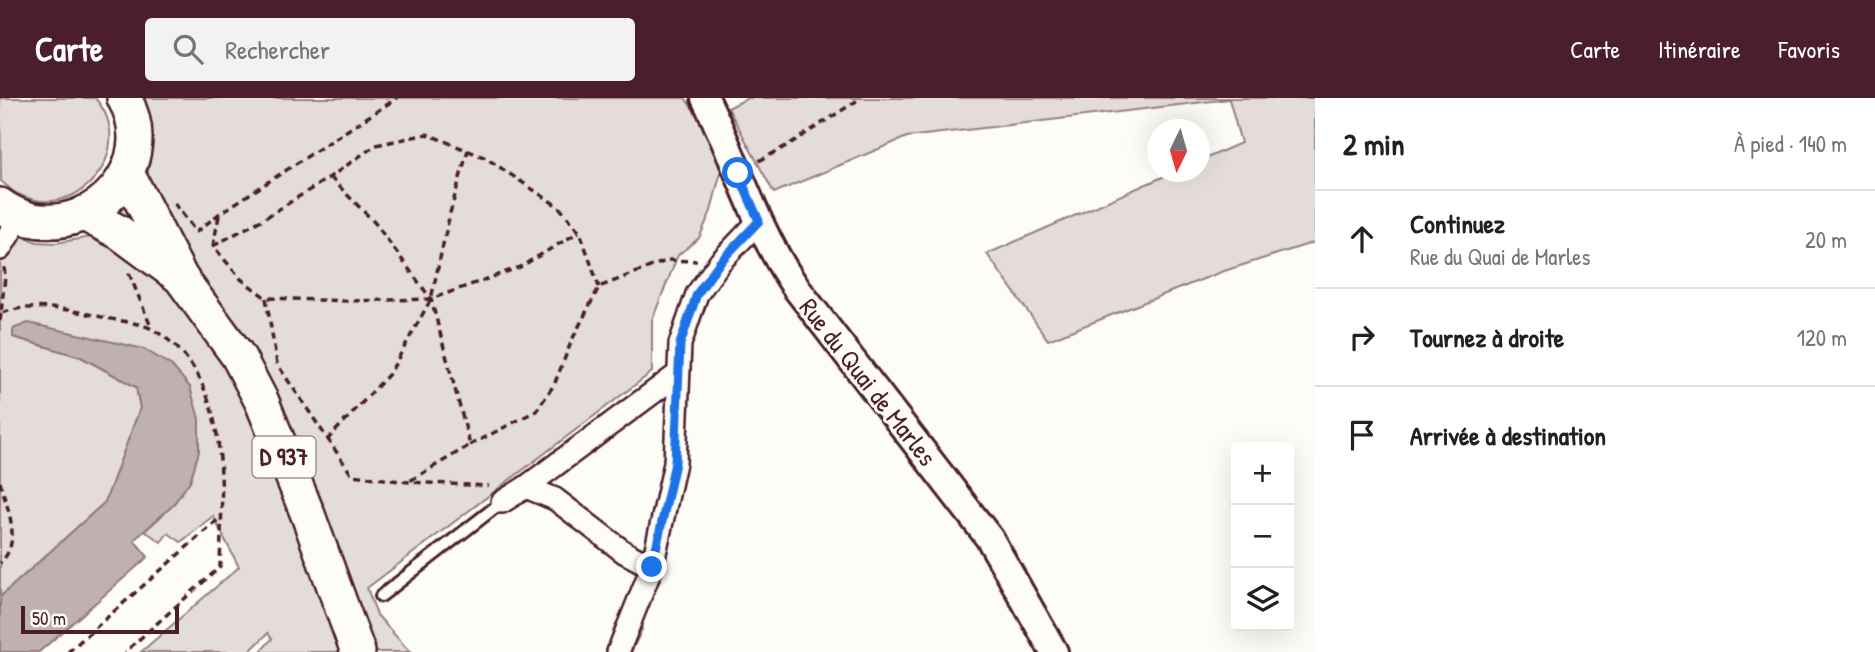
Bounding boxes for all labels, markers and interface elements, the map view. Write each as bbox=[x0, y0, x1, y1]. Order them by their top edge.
search box bbox=[145, 18, 635, 81]
text: Carte bbox=[35, 27, 103, 71]
icon: search bbox=[169, 30, 207, 68]
text: Rechercher bbox=[225, 32, 330, 67]
text: Carte bbox=[1570, 33, 1620, 65]
text: Itinéraire bbox=[1658, 33, 1740, 65]
text: Favoris bbox=[1778, 33, 1840, 65]
north arrow bbox=[1147, 119, 1210, 182]
text: 2 min bbox=[1343, 124, 1405, 164]
text: À pied · 140 m bbox=[1734, 128, 1847, 159]
route start bbox=[722, 157, 753, 188]
text: Continuez bbox=[1410, 206, 1505, 241]
icon: ahead bbox=[1343, 220, 1381, 258]
text: 20 m bbox=[1805, 224, 1847, 255]
text: Rue du Quai de Marles bbox=[1410, 241, 1590, 272]
street label: Rue du Quai de Marles bbox=[792, 291, 945, 473]
icon: right bbox=[1343, 318, 1381, 356]
text: Tournez à droite bbox=[1410, 320, 1564, 355]
text: 120 m bbox=[1797, 322, 1847, 353]
icon: arrive bbox=[1343, 416, 1381, 454]
text: Arrivée à destination bbox=[1410, 418, 1606, 453]
road number: D 937 bbox=[252, 436, 316, 478]
map controls bbox=[1231, 442, 1294, 631]
button: + bbox=[1231, 442, 1294, 505]
button: − bbox=[1231, 505, 1294, 568]
route end bbox=[636, 551, 667, 582]
button: layers bbox=[1231, 568, 1294, 631]
scale bar bbox=[21, 603, 178, 635]
text: 50 m bbox=[32, 605, 66, 631]

